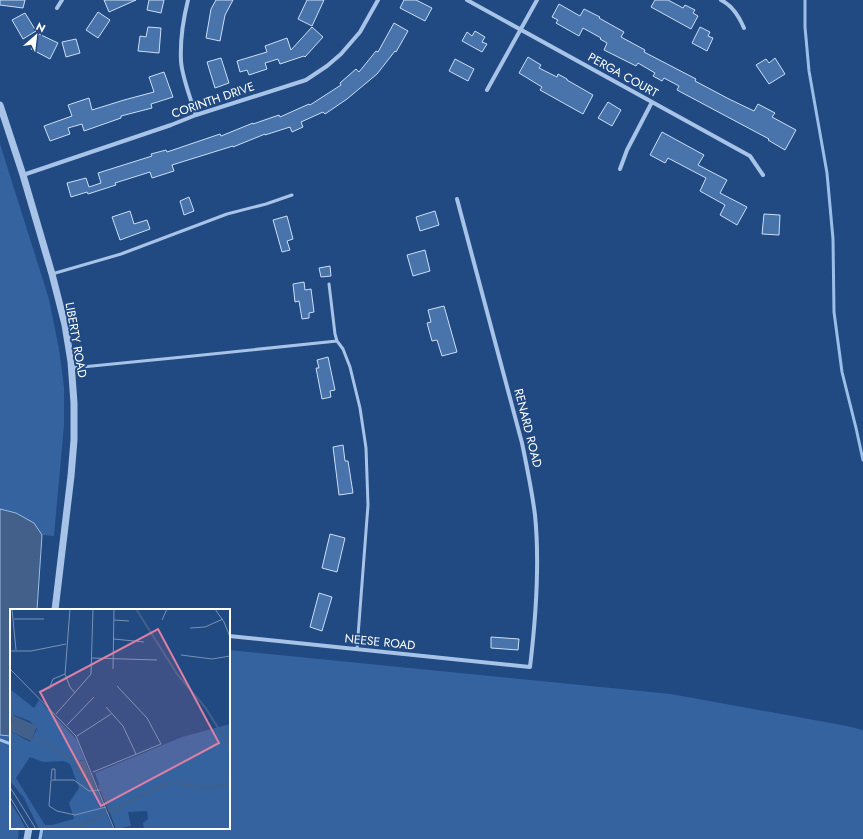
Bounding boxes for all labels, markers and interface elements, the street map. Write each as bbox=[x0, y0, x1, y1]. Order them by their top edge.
north arrow bbox=[16, 16, 56, 56]
text: N bbox=[33, 18, 48, 36]
street label: PERGA COURT bbox=[585, 48, 662, 102]
street label: CORINTH DRIVE bbox=[169, 77, 257, 123]
street label: LIBERTY ROAD bbox=[60, 301, 92, 379]
street label: RENARD ROAD bbox=[509, 387, 547, 469]
inset map bbox=[10, 609, 230, 829]
street label: NEESE ROAD bbox=[344, 629, 416, 655]

